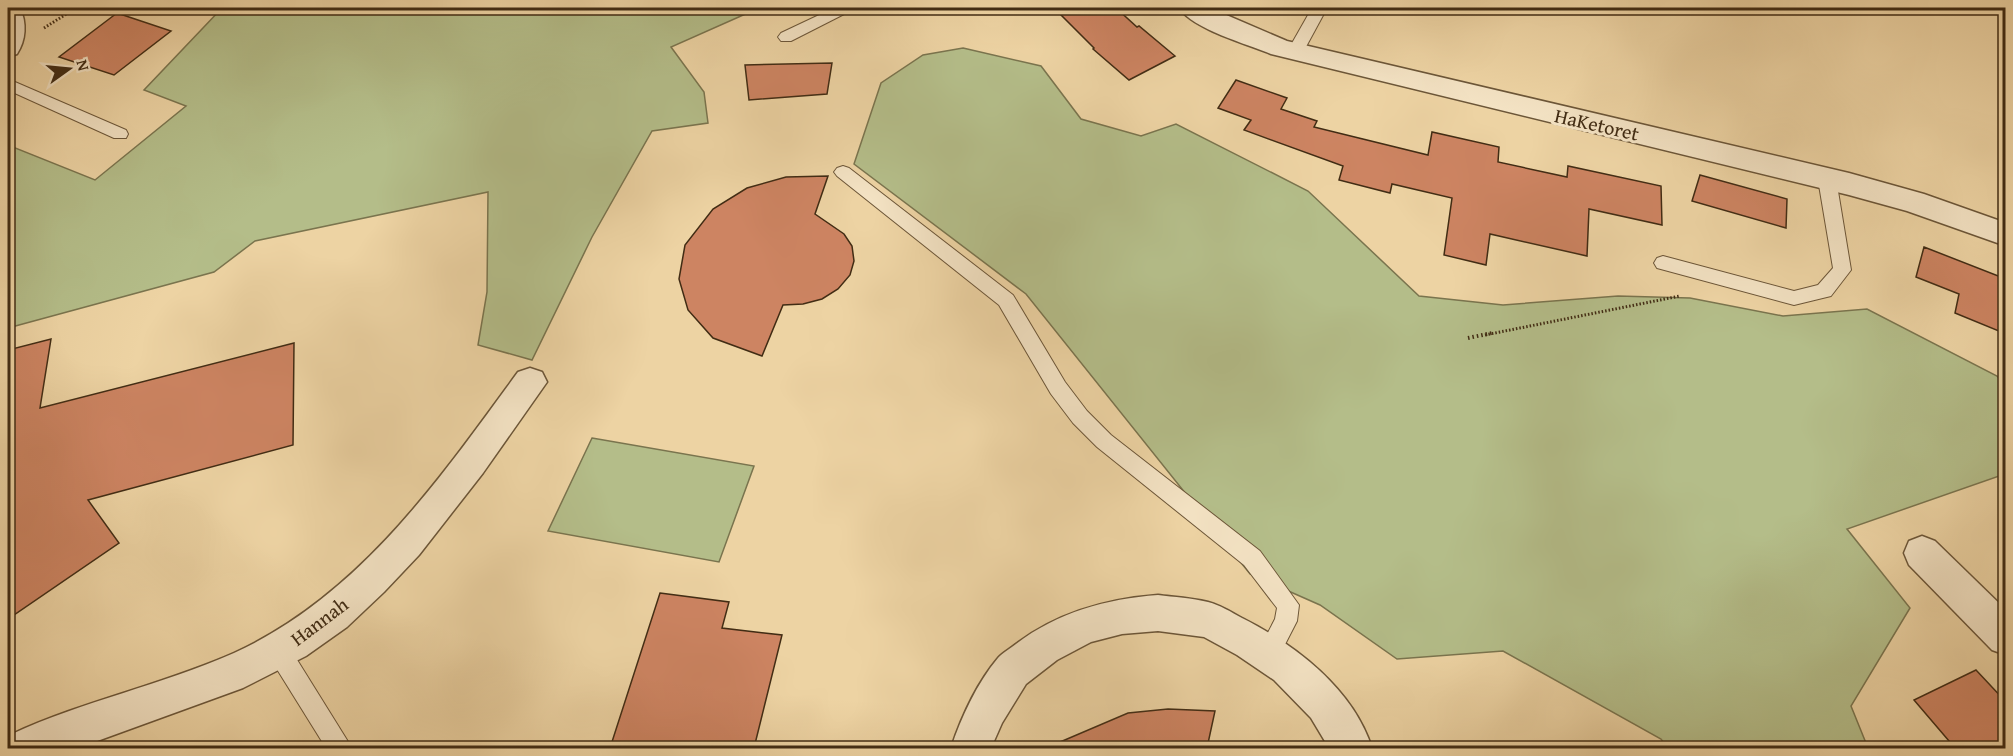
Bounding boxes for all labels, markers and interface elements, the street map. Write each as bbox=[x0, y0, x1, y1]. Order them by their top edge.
north arrow bbox=[39, 39, 99, 99]
text: N bbox=[71, 57, 97, 74]
street label: HaKetoret bbox=[1552, 100, 1642, 148]
street label: Hannah bbox=[284, 590, 354, 652]

